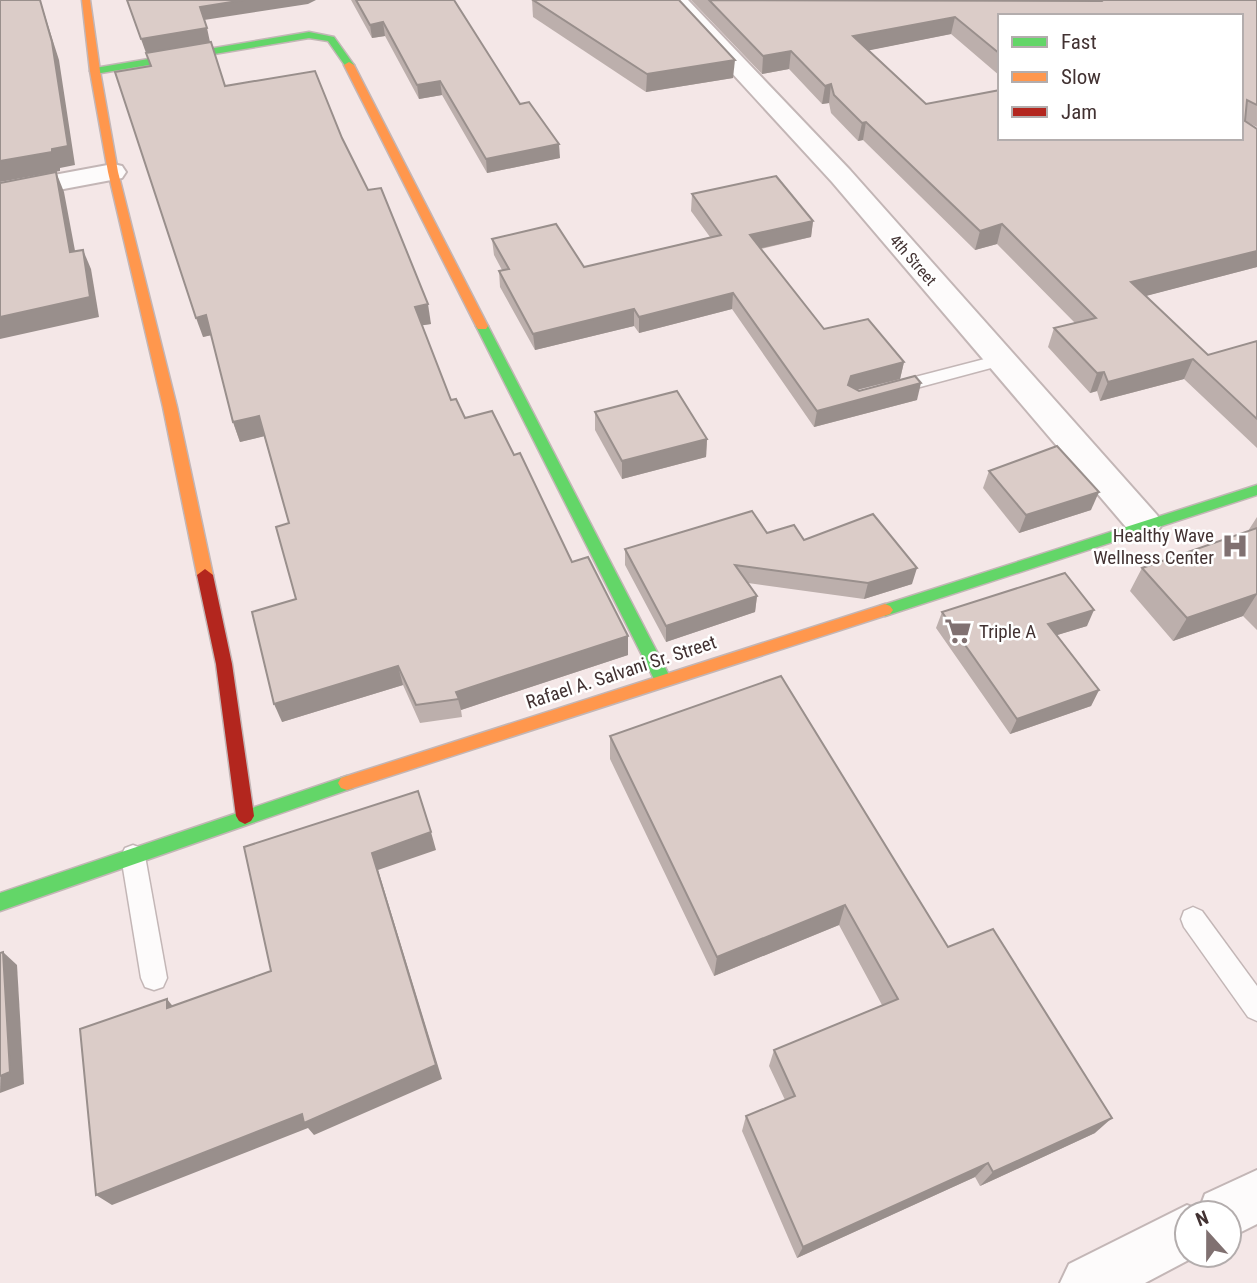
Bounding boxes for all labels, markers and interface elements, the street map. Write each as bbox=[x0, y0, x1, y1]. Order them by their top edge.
legend bbox=[998, 14, 1243, 140]
text: Fast bbox=[1061, 30, 1097, 54]
text: Slow bbox=[1061, 65, 1101, 89]
text: Jam bbox=[1061, 100, 1097, 124]
street label: 4th Street bbox=[886, 231, 941, 290]
place label: Healthy Wave Wellness Center bbox=[1093, 524, 1214, 569]
hospital icon: Healthy Wave Wellness Center bbox=[1220, 531, 1250, 561]
supermarket icon: Triple A bbox=[943, 616, 973, 646]
place label: Triple A bbox=[979, 620, 1036, 643]
street label: Rafael A. Salvani Sr. Street bbox=[523, 630, 719, 714]
north arrow bbox=[1173, 1199, 1243, 1269]
text: N bbox=[1193, 1206, 1212, 1231]

